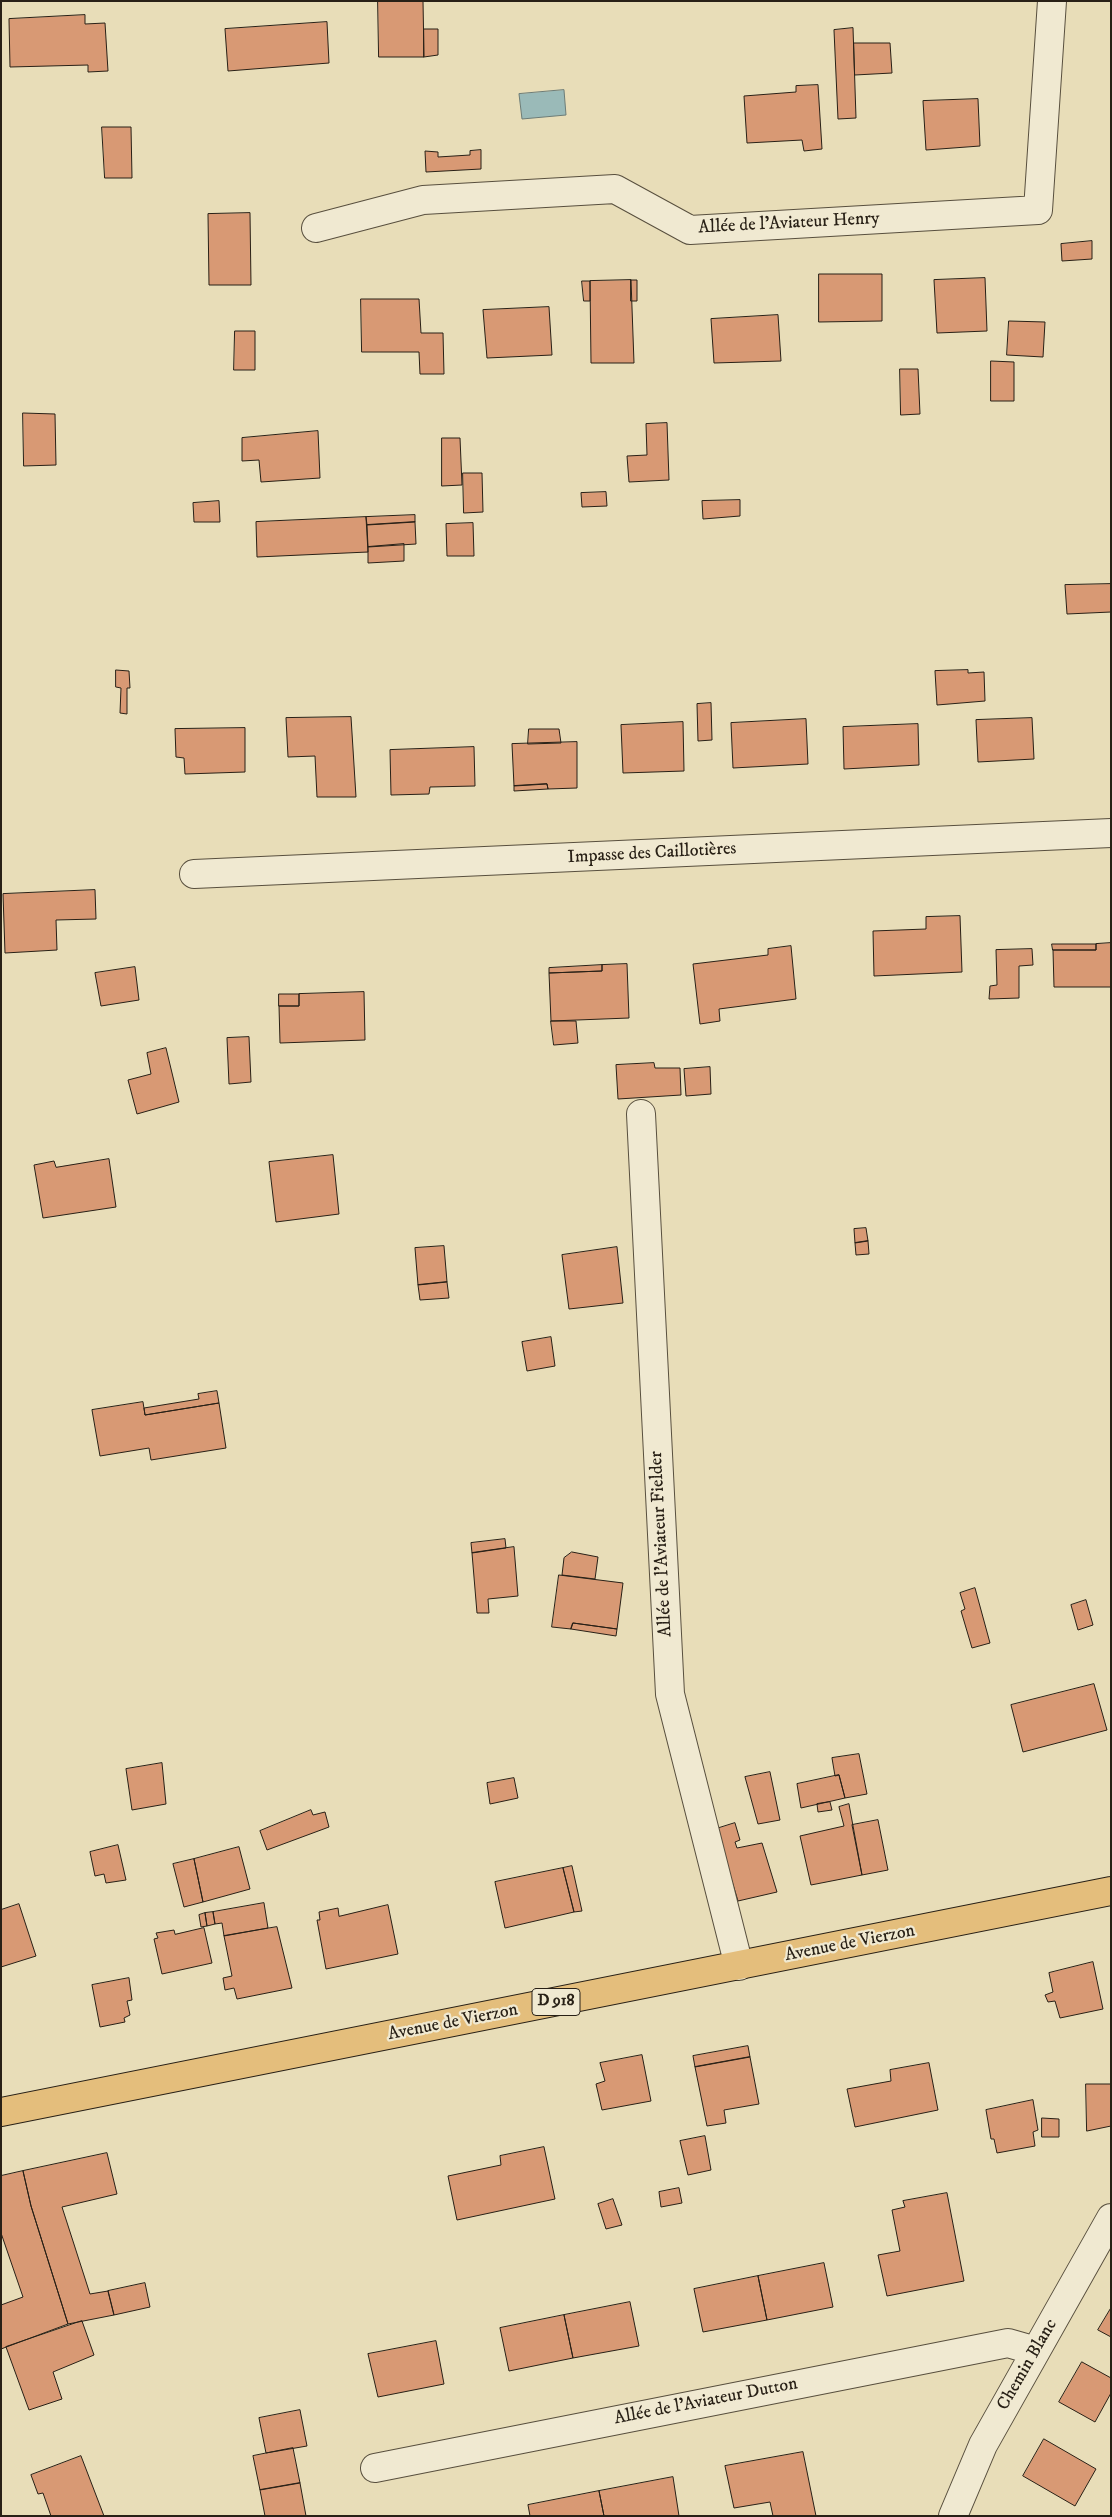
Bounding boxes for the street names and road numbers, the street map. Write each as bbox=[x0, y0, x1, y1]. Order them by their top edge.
street label: Allée de l'Aviateur Henry bbox=[698, 208, 880, 240]
street label: Impasse des Caillotières bbox=[567, 839, 737, 869]
street label: Allée de l'Aviateur Fielder bbox=[646, 1450, 678, 1638]
street label: Avenue de Vierzon bbox=[783, 1921, 917, 1967]
road number: D 918 bbox=[532, 1988, 580, 2015]
street label: Avenue de Vierzon bbox=[386, 2000, 520, 2046]
street label: Chemin Blanc bbox=[993, 2316, 1063, 2414]
street label: Allée de l'Aviateur Dutton bbox=[613, 2374, 799, 2430]

